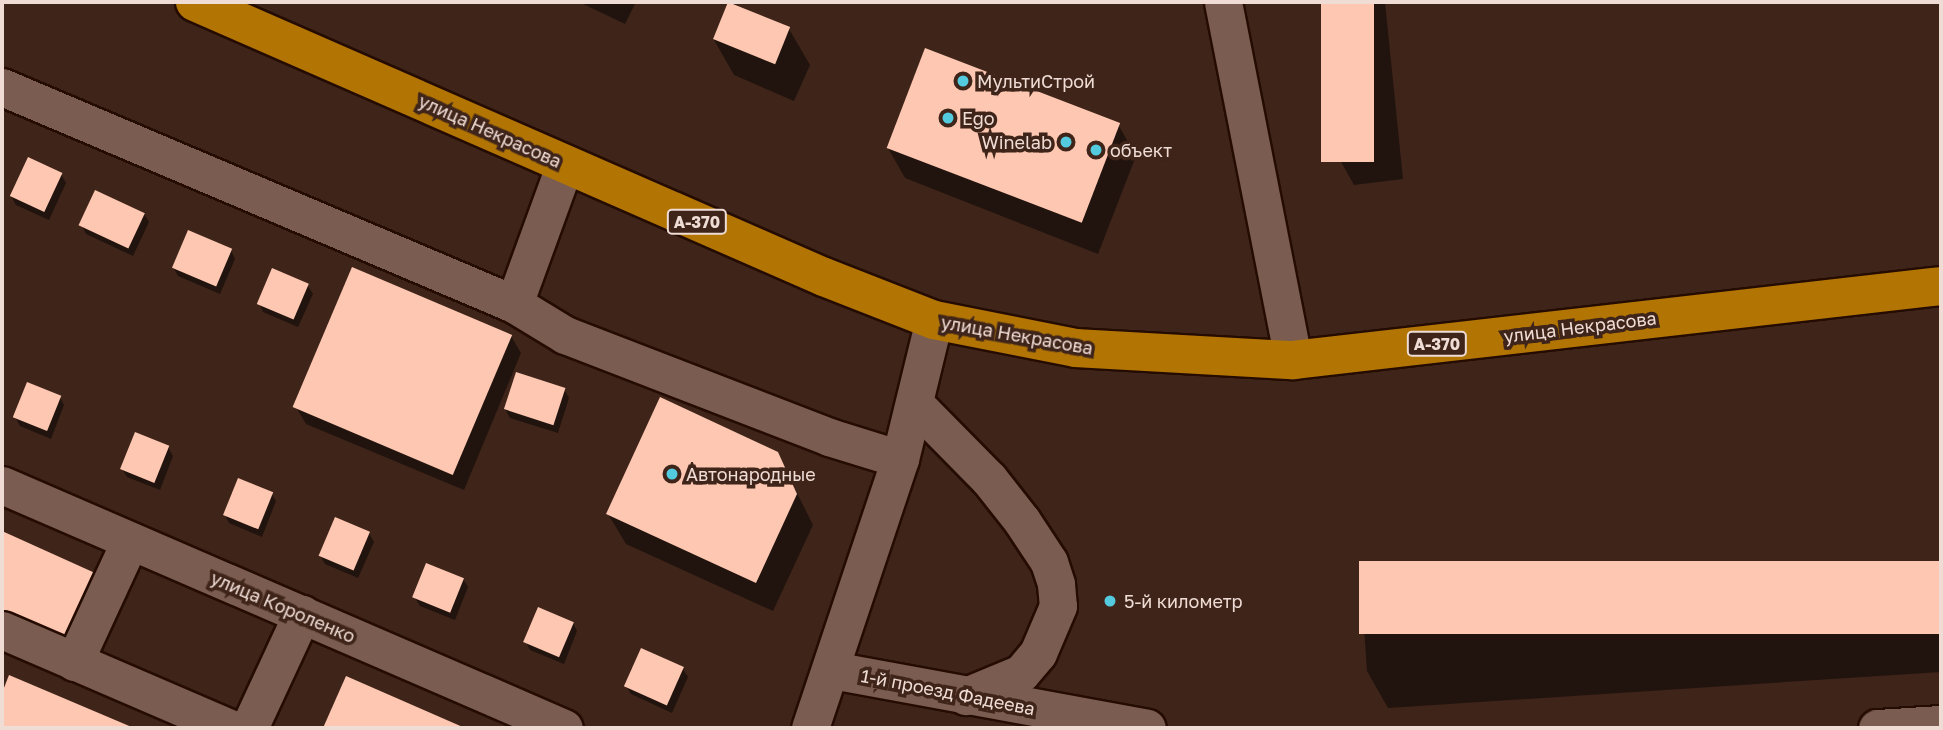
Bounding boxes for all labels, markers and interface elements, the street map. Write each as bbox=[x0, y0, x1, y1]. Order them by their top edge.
place label: МультиСтрой bbox=[977, 70, 1095, 92]
marker: МультиСтрой bbox=[955, 73, 971, 89]
street label: улица Некрасова bbox=[415, 90, 565, 172]
place label: Ego bbox=[962, 107, 995, 129]
marker: Ego bbox=[940, 110, 956, 126]
place label: Winelab bbox=[981, 131, 1052, 153]
marker: Winelab bbox=[1058, 134, 1074, 150]
place label: объект bbox=[1110, 139, 1172, 161]
marker: объект bbox=[1088, 142, 1104, 158]
road number: А-370 bbox=[666, 210, 728, 234]
street label: улица Некрасова bbox=[1502, 307, 1658, 347]
street label: улица Некрасова bbox=[939, 311, 1095, 359]
road number: А-370 bbox=[1406, 332, 1468, 356]
place label: Автонародные bbox=[686, 463, 816, 485]
marker: Автонародные bbox=[664, 466, 680, 482]
street label: улица Короленко bbox=[208, 567, 358, 647]
place label: 5-й километр bbox=[1124, 590, 1243, 612]
marker: 5-й километр bbox=[1102, 593, 1118, 609]
street label: 1-й проезд Фадеева bbox=[859, 665, 1037, 719]

